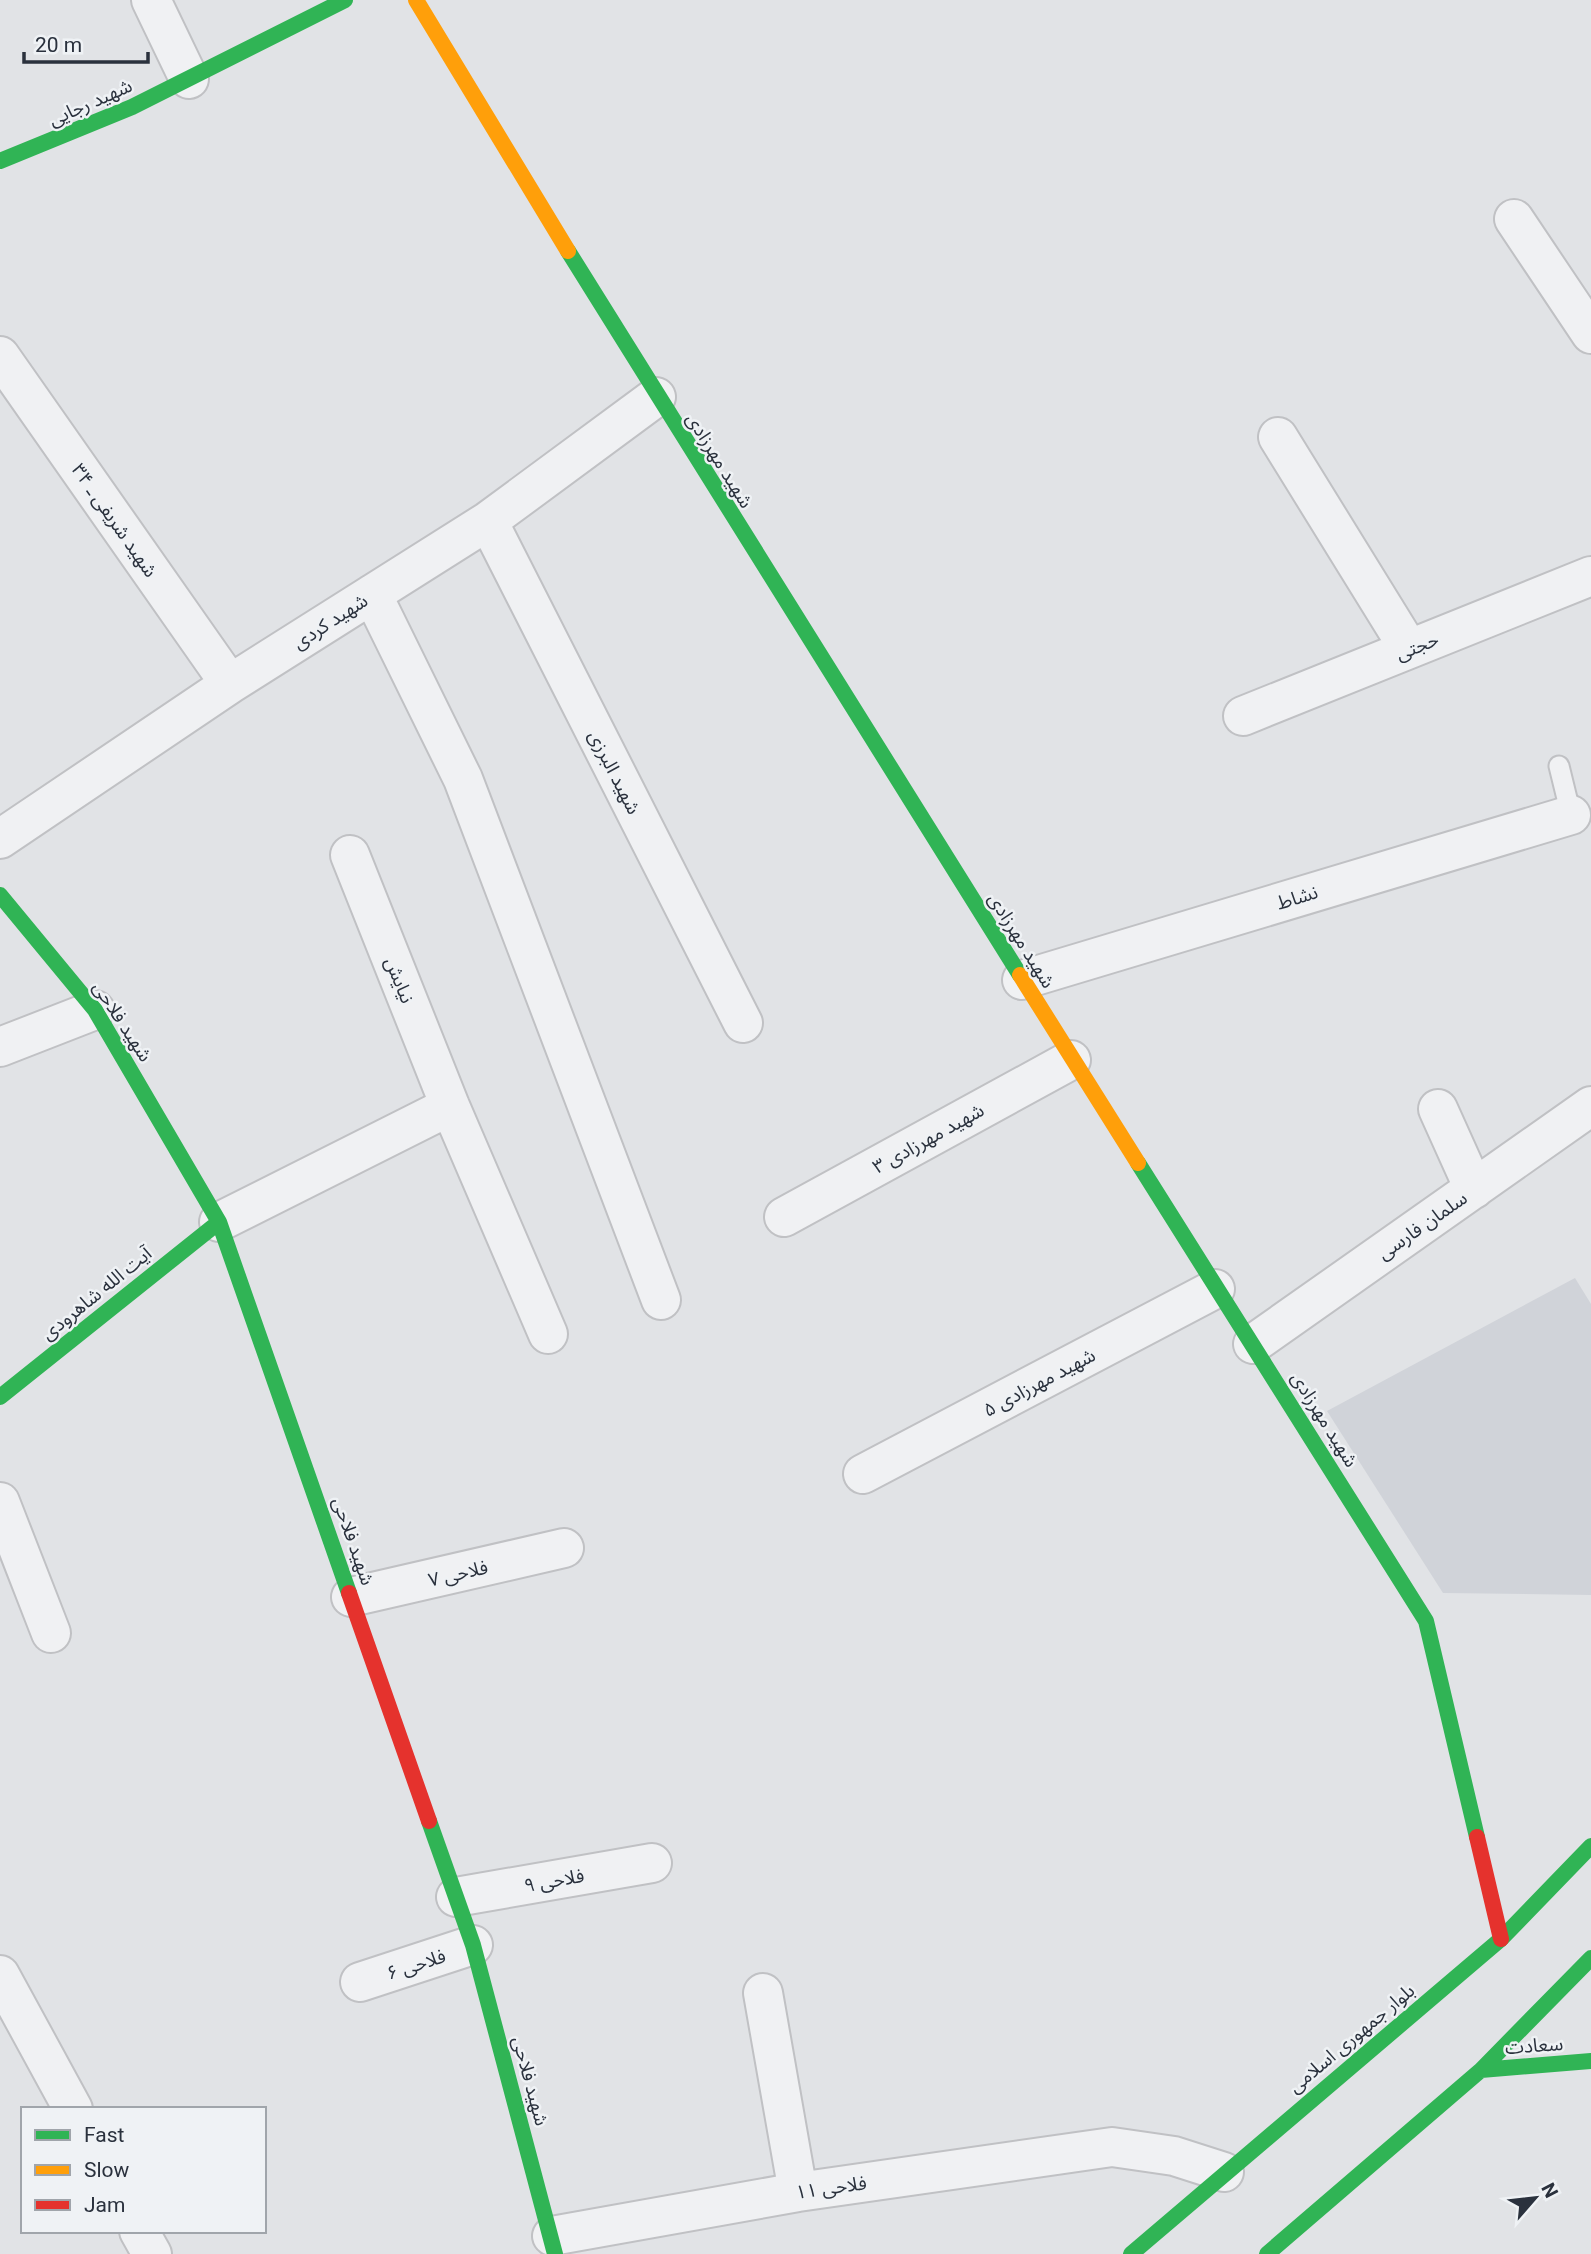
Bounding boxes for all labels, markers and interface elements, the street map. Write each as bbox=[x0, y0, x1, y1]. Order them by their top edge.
scale bar bbox=[24, 21, 149, 65]
text: 20 m bbox=[35, 33, 82, 57]
street label: شهید رجایی bbox=[45, 74, 136, 131]
street label: شهید مهرزادی bbox=[681, 408, 758, 512]
street label: شهید شریفی ـ ۳۴ bbox=[67, 459, 162, 582]
street label: شهید کردی bbox=[288, 589, 372, 654]
street label: حجتی bbox=[1392, 627, 1442, 665]
street label: شهید البرزی bbox=[584, 726, 646, 818]
street label: نشاط bbox=[1274, 880, 1320, 915]
street label: شهید مهرزادی bbox=[983, 888, 1060, 992]
street label: نیایش bbox=[380, 954, 419, 1007]
street label: شهید فلاحی bbox=[88, 977, 157, 1066]
street label: شهید مهرزادی ۳ bbox=[869, 1098, 988, 1178]
street label: سلمان فارسی bbox=[1373, 1186, 1472, 1265]
street label: آیت الله شاهرودی bbox=[36, 1241, 157, 1345]
street label: شهید مهرزادی ۵ bbox=[979, 1343, 1099, 1422]
street label: شهید مهرزادی bbox=[1286, 1367, 1363, 1471]
street label: شهید فلاحی bbox=[328, 1494, 379, 1588]
street label: فلاحی ۷ bbox=[426, 1555, 490, 1592]
street label: فلاحی ۹ bbox=[522, 1864, 586, 1897]
street label: فلاحی ۶ bbox=[384, 1944, 449, 1985]
street label: بلوار جمهوری اسلامی bbox=[1284, 1979, 1419, 2098]
street label: سعادت bbox=[1504, 2032, 1564, 2059]
street label: شهید فلاحی bbox=[508, 2034, 553, 2128]
legend bbox=[21, 2107, 266, 2233]
text: Fast bbox=[84, 2123, 125, 2147]
text: Slow bbox=[84, 2158, 130, 2182]
north arrow bbox=[1500, 2163, 1570, 2233]
street label: فلاحی ۱۱ bbox=[794, 2171, 868, 2204]
text: N bbox=[1536, 2179, 1563, 2202]
text: Jam bbox=[84, 2193, 125, 2217]

